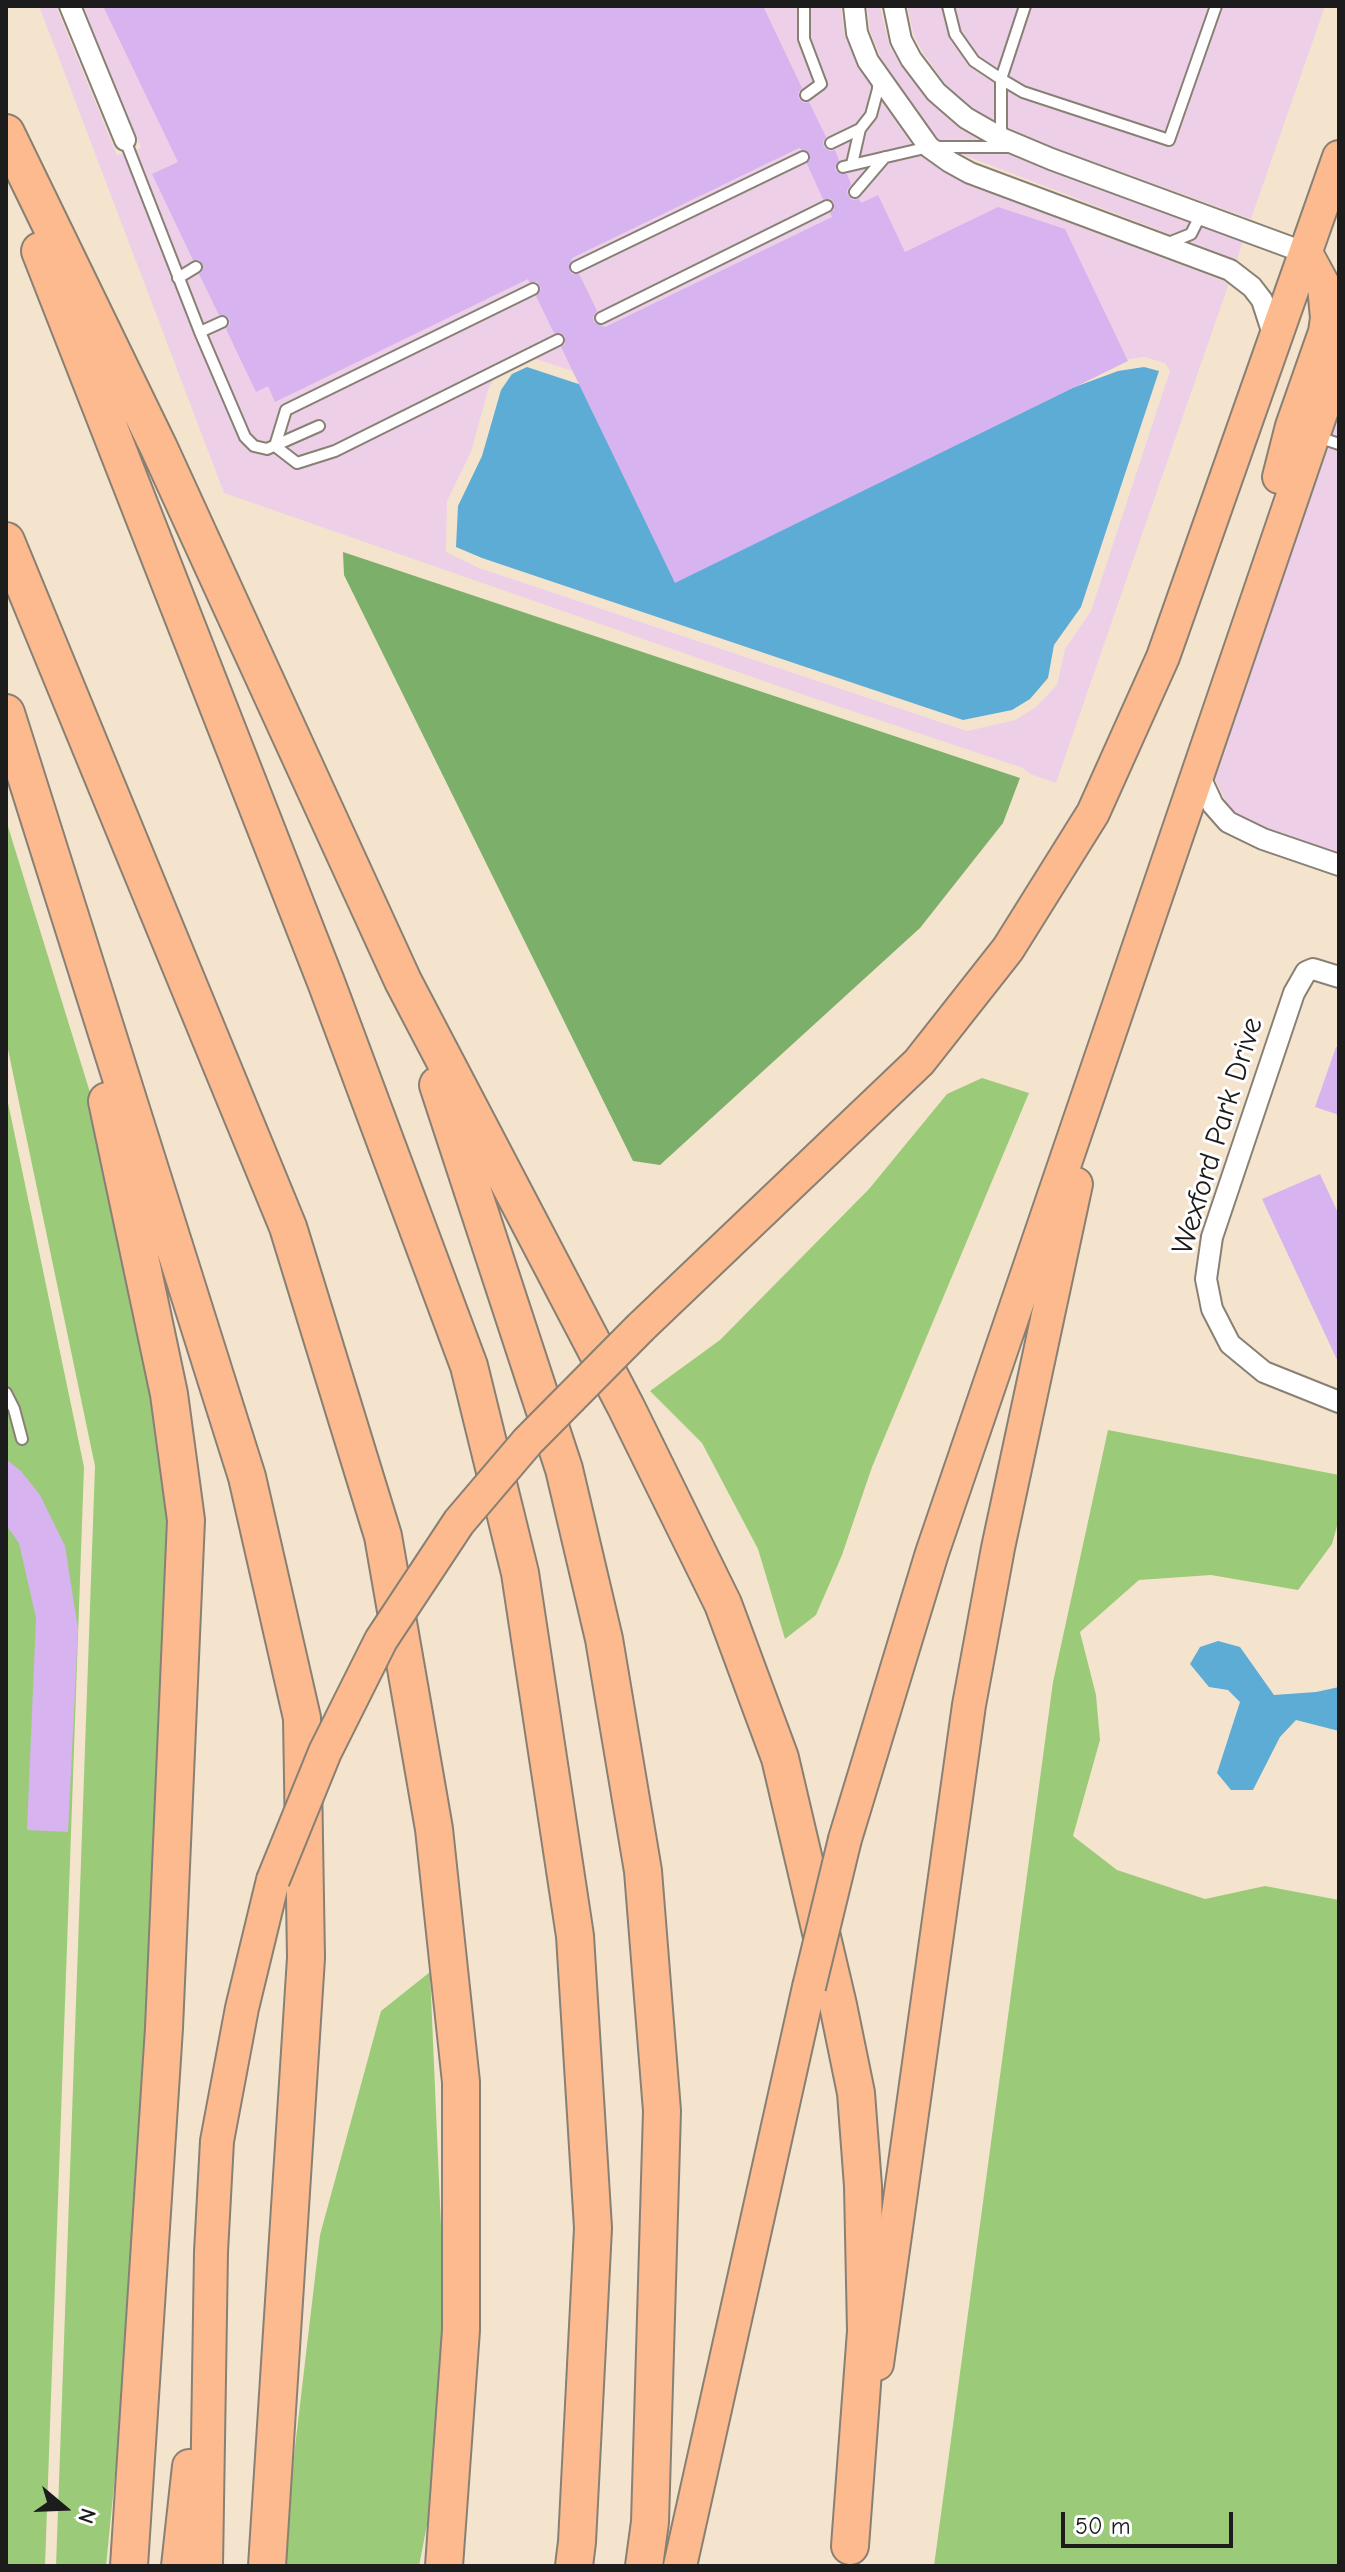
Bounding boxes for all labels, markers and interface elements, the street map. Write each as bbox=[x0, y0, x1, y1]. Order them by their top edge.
street label: Wexford Park Drive bbox=[1165, 1013, 1271, 1259]
north arrow bbox=[24, 2468, 104, 2548]
scale bar bbox=[1065, 2496, 1237, 2546]
text: N bbox=[72, 2505, 101, 2527]
text: 50 m bbox=[1075, 2512, 1131, 2540]

